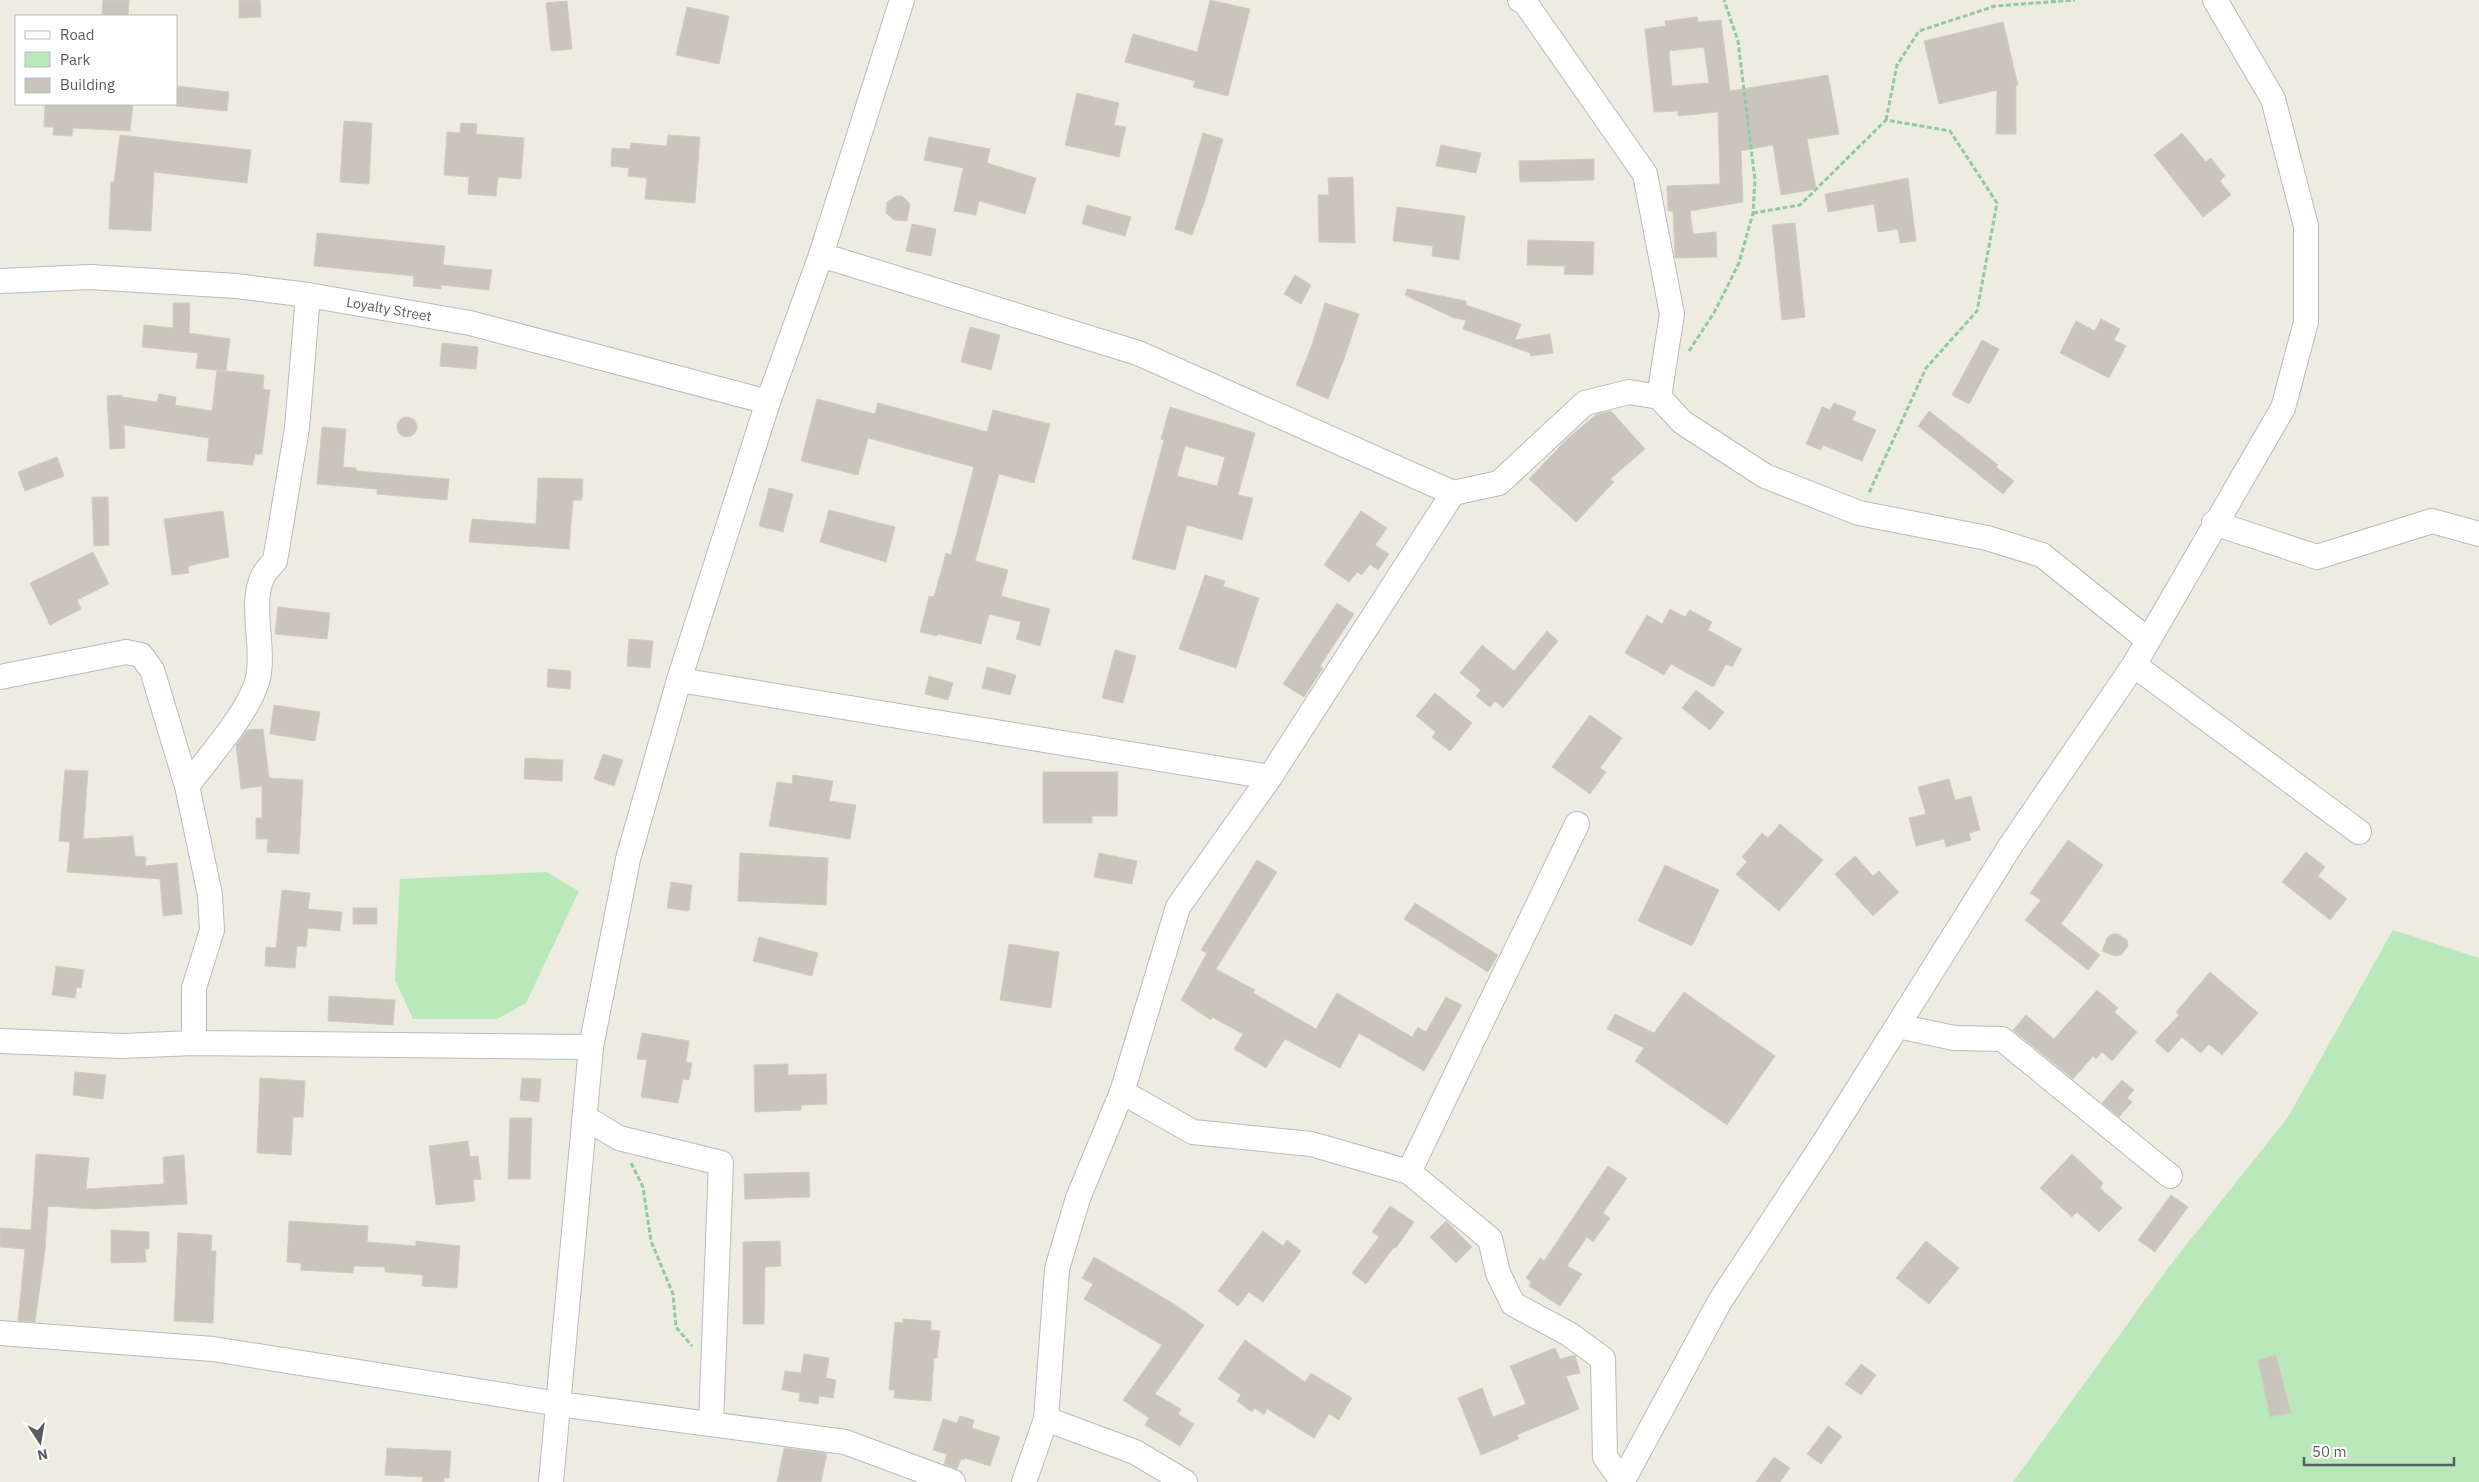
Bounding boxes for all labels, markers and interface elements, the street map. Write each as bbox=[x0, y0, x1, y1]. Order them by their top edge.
legend bbox=[15, 15, 178, 105]
text: Road bbox=[60, 25, 95, 44]
text: Park bbox=[60, 50, 90, 69]
text: Building bbox=[60, 75, 115, 94]
street label: Loyalty Street bbox=[345, 293, 433, 325]
north arrow bbox=[15, 1417, 65, 1467]
scale bar bbox=[2304, 1434, 2454, 1466]
text: 50 m bbox=[2312, 1442, 2347, 1461]
text: N bbox=[36, 1445, 50, 1465]

